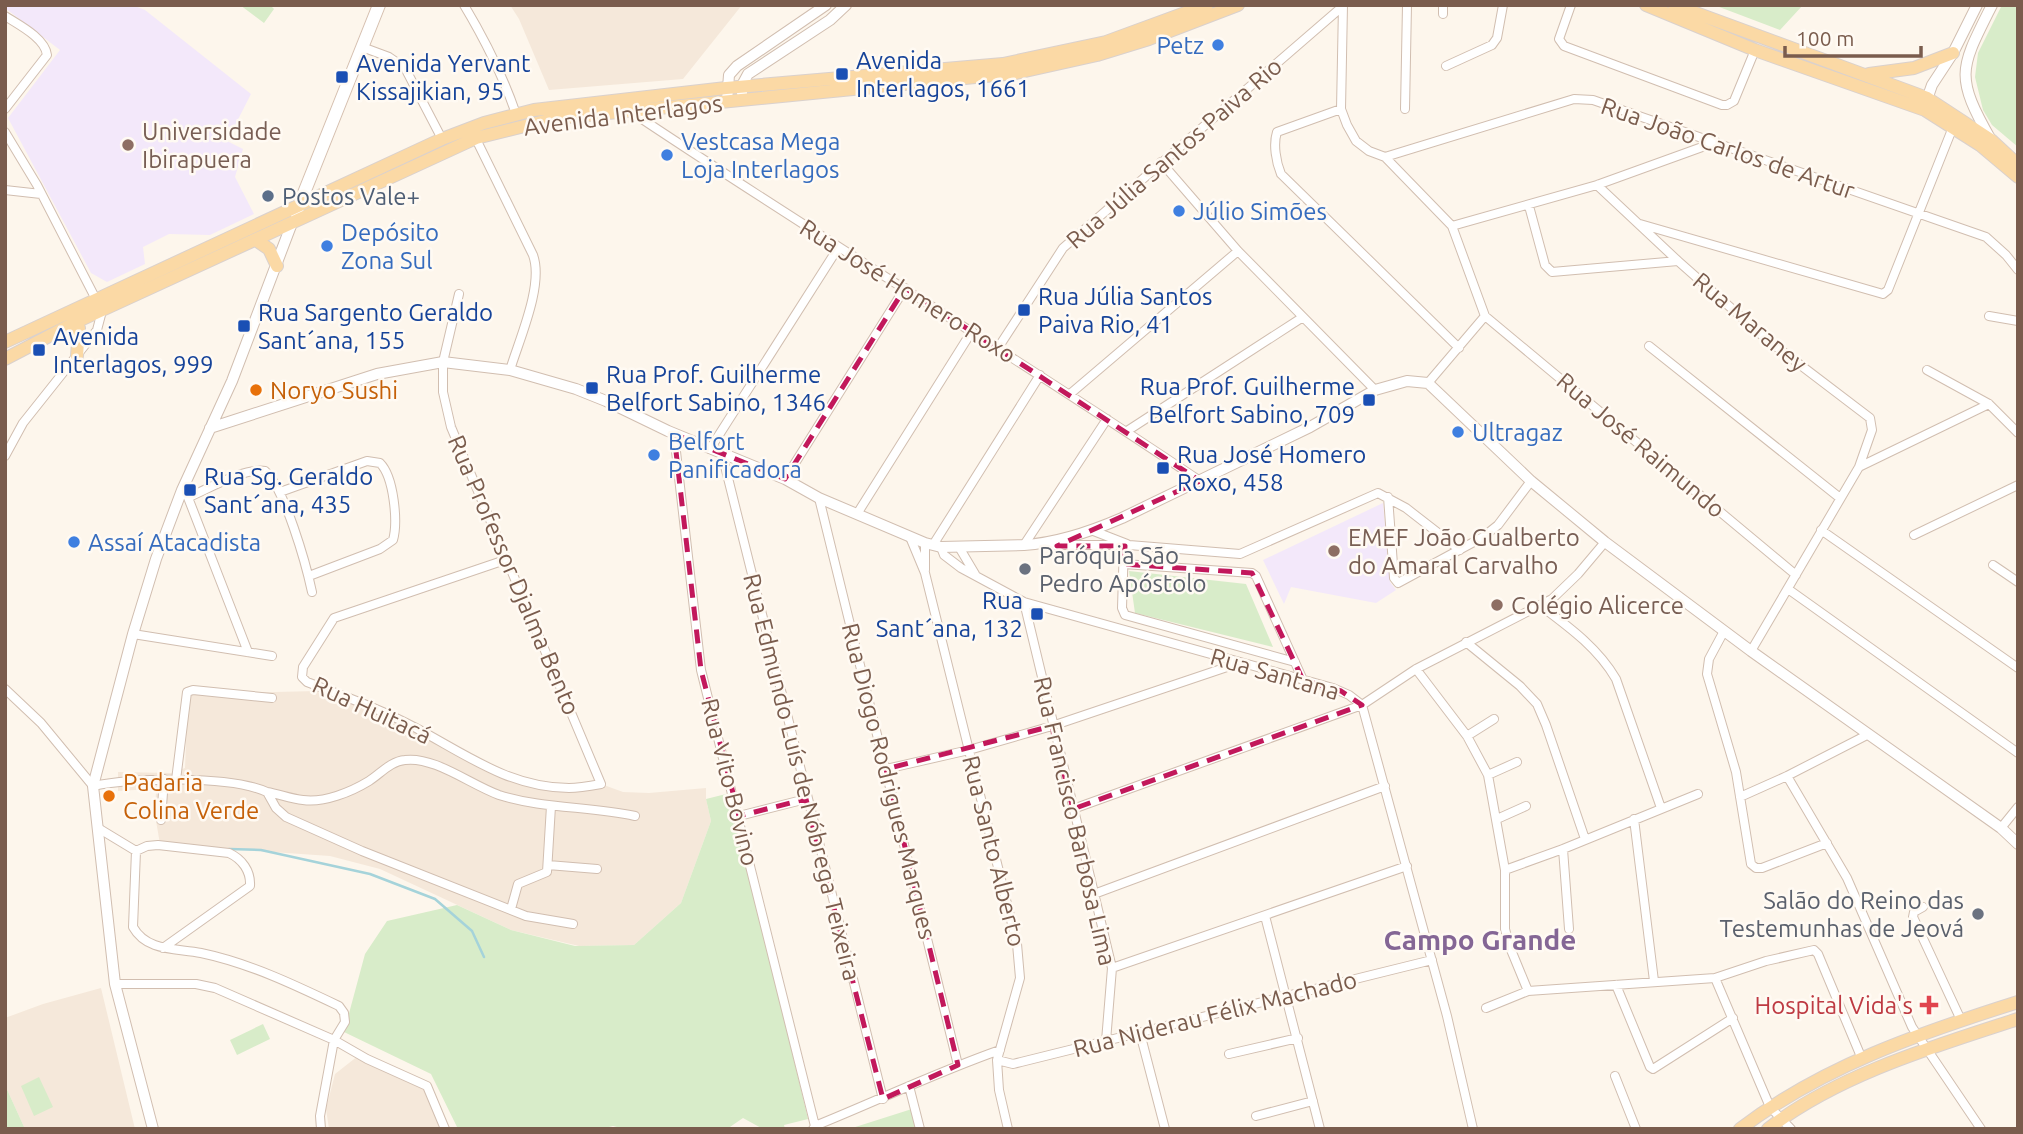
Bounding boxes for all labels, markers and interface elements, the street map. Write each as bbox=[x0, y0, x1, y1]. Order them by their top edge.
scale bar bbox=[1785, 14, 1922, 58]
text: 100 m bbox=[1796, 26, 1854, 50]
place label: Petz bbox=[1156, 32, 1204, 59]
marker: Petz bbox=[1210, 37, 1226, 53]
place label: Avenida Interlagos, 1661 bbox=[856, 47, 1030, 102]
place label: Avenida Yervant Kissajikian, 95 bbox=[356, 50, 531, 105]
street label: Rua Júlia Santos Paiva Rio bbox=[1061, 52, 1287, 254]
marker: Avenida Interlagos, 1661 bbox=[834, 66, 850, 82]
marker: Avenida Yervant Kissajikian, 95 bbox=[334, 69, 350, 85]
street label: Avenida Interlagos bbox=[522, 89, 724, 141]
street label: Rua João Carlos de Artur bbox=[1598, 92, 1858, 204]
place label: Universidade Ibirapuera bbox=[142, 118, 282, 173]
place label: Vestcasa Mega Loja Interlagos bbox=[681, 128, 840, 183]
marker: Universidade Ibirapuera bbox=[120, 137, 136, 153]
marker: Vestcasa Mega Loja Interlagos bbox=[659, 147, 675, 163]
place label: Postos Vale+ bbox=[282, 183, 420, 210]
marker: Postos Vale+ bbox=[260, 188, 276, 204]
place label: Júlio Simões bbox=[1193, 198, 1327, 225]
marker: Júlio Simões bbox=[1171, 203, 1187, 219]
street label: Rua José Homero Roxo bbox=[795, 213, 1021, 369]
place label: Depósito Zona Sul bbox=[341, 219, 439, 274]
marker: Depósito Zona Sul bbox=[319, 238, 335, 254]
street label: Rua Maraney bbox=[1688, 267, 1812, 377]
place label: Rua Júlia Santos Paiva Rio, 41 bbox=[1038, 283, 1212, 338]
place label: Rua Sargento Geraldo Sant´ana, 155 bbox=[258, 299, 493, 354]
marker: Rua Júlia Santos Paiva Rio, 41 bbox=[1016, 302, 1032, 318]
marker: Rua Sargento Geraldo Sant´ana, 155 bbox=[236, 318, 252, 334]
place label: Avenida Interlagos, 999 bbox=[53, 323, 214, 378]
marker: Avenida Interlagos, 999 bbox=[31, 342, 47, 358]
place label: Rua Prof. Guilherme Belfort Sabino, 1346 bbox=[606, 361, 826, 416]
street label: Rua José Raimundo bbox=[1552, 367, 1730, 523]
place label: Rua Prof. Guilherme Belfort Sabino, 709 bbox=[1140, 373, 1355, 428]
place label: Noryo Sushi bbox=[270, 377, 398, 404]
marker: Rua Prof. Guilherme Belfort Sabino, 1346 bbox=[584, 380, 600, 396]
marker: Noryo Sushi bbox=[248, 382, 264, 398]
marker: Rua Prof. Guilherme Belfort Sabino, 709 bbox=[1361, 392, 1377, 408]
place label: Ultragaz bbox=[1472, 419, 1563, 446]
marker: Ultragaz bbox=[1450, 424, 1466, 440]
place label: Belfort Panificadora bbox=[668, 428, 802, 483]
street label: Rua Professor Djalma Bento bbox=[443, 431, 585, 719]
place label: Rua José Homero Roxo, 458 bbox=[1177, 441, 1366, 496]
marker: Belfort Panificadora bbox=[646, 447, 662, 463]
marker: Rua José Homero Roxo, 458 bbox=[1155, 460, 1171, 476]
place label: Rua Sg. Geraldo Sant´ana, 435 bbox=[204, 463, 373, 518]
marker: Rua Sg. Geraldo Sant´ana, 435 bbox=[182, 482, 198, 498]
place label: EMEF João Gualberto do Amaral Carvalho bbox=[1348, 524, 1580, 579]
place label: Assaí Atacadista bbox=[88, 529, 261, 556]
marker: Assaí Atacadista bbox=[66, 534, 82, 550]
place label: Paróquia São Pedro Apóstolo bbox=[1039, 542, 1207, 597]
marker: EMEF João Gualberto do Amaral Carvalho bbox=[1326, 543, 1342, 559]
marker: Paróquia São Pedro Apóstolo bbox=[1017, 561, 1033, 577]
street label: Rua Edmundo Luís de Nóbrega Teixeira bbox=[738, 571, 866, 983]
place label: Rua Sant´ana, 132 bbox=[876, 587, 1023, 642]
place label: Colégio Alicerce bbox=[1511, 592, 1684, 619]
marker: Colégio Alicerce bbox=[1489, 597, 1505, 613]
marker: Rua Sant´ana, 132 bbox=[1029, 606, 1045, 622]
street label: Rua Diogo Rodrigues Marques bbox=[837, 620, 941, 942]
street label: Rua Santana bbox=[1207, 643, 1343, 705]
street label: Rua Huitacá bbox=[308, 671, 436, 749]
street label: Rua Francisco Barbosa Lima bbox=[1029, 674, 1121, 968]
street label: Rua Vito Bovino bbox=[696, 695, 764, 869]
street label: Rua Santo Alberto bbox=[957, 753, 1031, 949]
place label: Padaria Colina Verde bbox=[123, 769, 259, 824]
marker: Padaria Colina Verde bbox=[101, 788, 117, 804]
place label: Salão do Reino das Testemunhas de Jeová bbox=[1720, 887, 1964, 942]
marker: Salão do Reino das Testemunhas de Jeová bbox=[1970, 906, 1986, 922]
district label: Campo Grande bbox=[1384, 924, 1576, 955]
street label: Rua Niderau Félix Machado bbox=[1070, 966, 1360, 1062]
place label: Hospital Vida's bbox=[1754, 992, 1913, 1019]
marker: Hospital Vida's bbox=[1919, 995, 1939, 1015]

